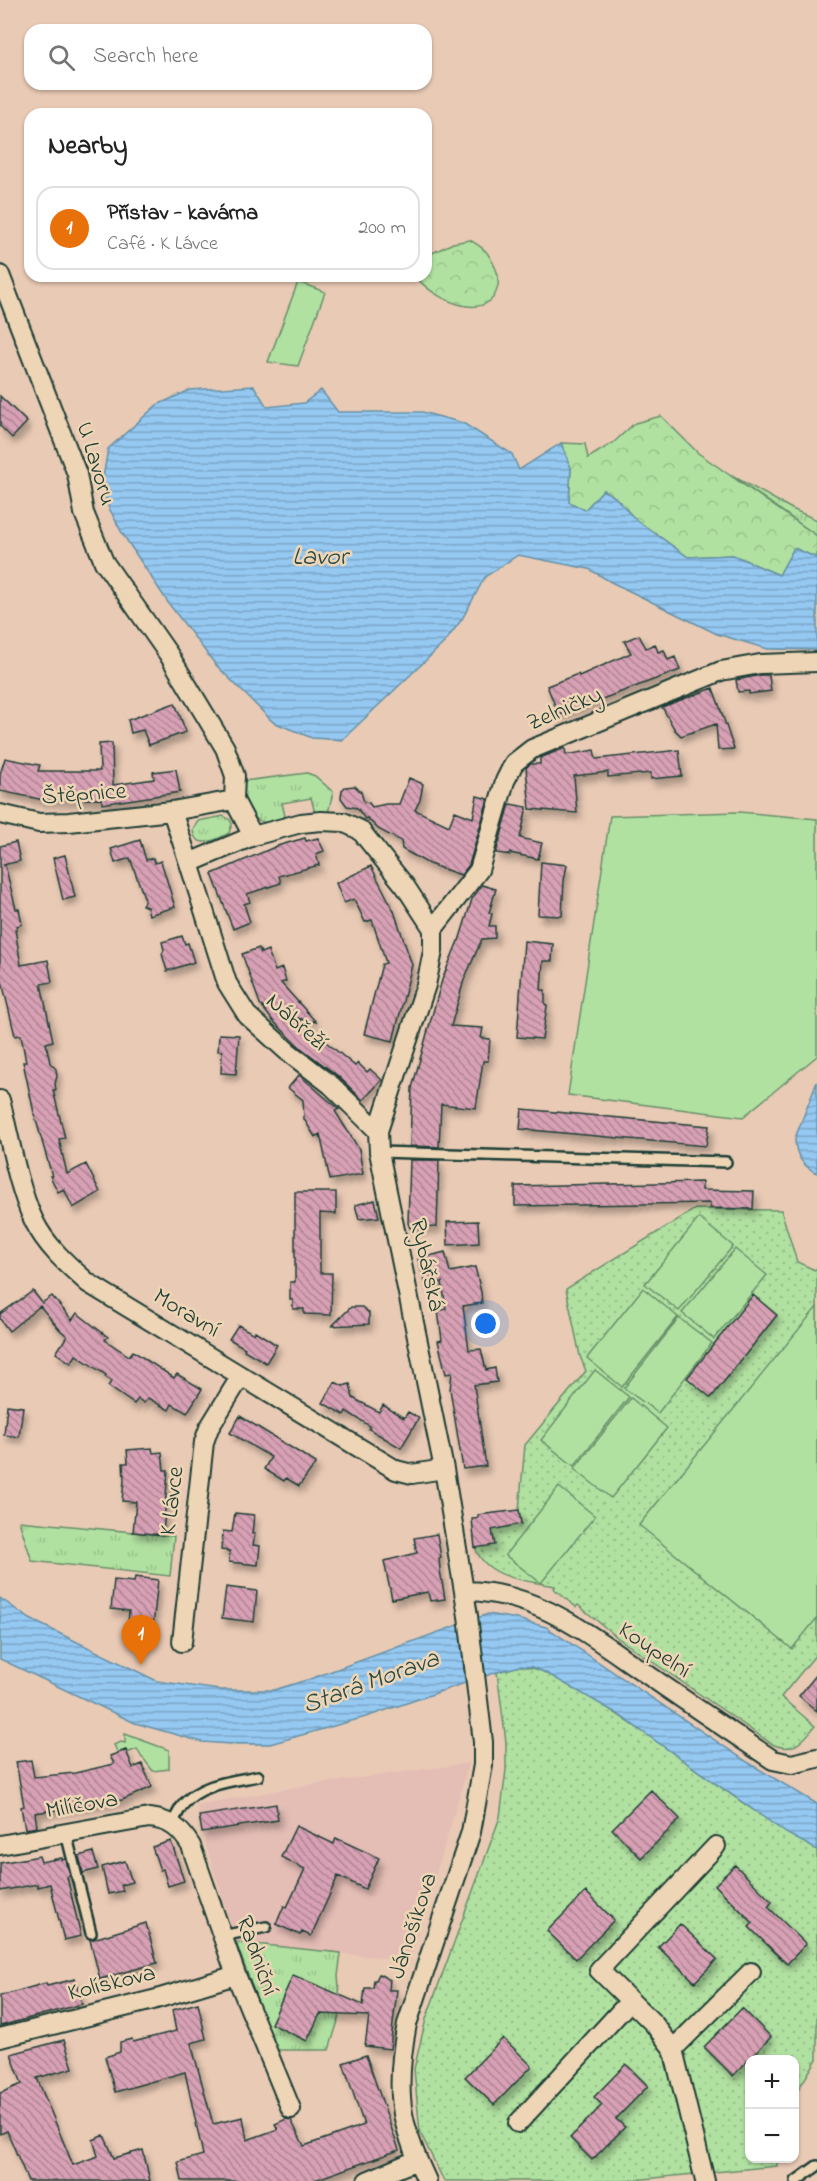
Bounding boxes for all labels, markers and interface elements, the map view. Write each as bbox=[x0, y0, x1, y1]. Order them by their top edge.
search box bbox=[24, 24, 432, 90]
icon: search bbox=[45, 41, 78, 74]
text: Search here bbox=[93, 41, 198, 73]
text: Nearby bbox=[48, 128, 127, 166]
text: Přístav - kavárna bbox=[107, 198, 258, 230]
text: 1 bbox=[66, 214, 73, 243]
text: 200 m bbox=[358, 214, 406, 243]
text: Café · K Lávce bbox=[107, 230, 218, 259]
street label: U Lavoru bbox=[66, 418, 124, 510]
water label: Lavor bbox=[292, 539, 351, 577]
street label: Zelničky bbox=[522, 678, 609, 742]
street label: Štěpnice bbox=[40, 775, 128, 815]
street label: Nábřeží bbox=[257, 985, 335, 1061]
street label: Rybářská bbox=[398, 1216, 453, 1315]
street label: Moravní bbox=[146, 1280, 226, 1348]
your location bbox=[471, 1309, 500, 1338]
street label: K Lávce bbox=[151, 1464, 195, 1538]
street label: Koupelní bbox=[610, 1614, 698, 1688]
pin: 1 bbox=[122, 1616, 160, 1665]
water label: Stará Morava bbox=[297, 1640, 445, 1725]
street label: Milíčova bbox=[43, 1782, 121, 1830]
street label: Jánošíkova bbox=[380, 1868, 448, 1984]
street label: Radniční bbox=[225, 1911, 287, 2001]
street label: Kolískova bbox=[64, 1956, 160, 2012]
map controls bbox=[745, 2055, 799, 2163]
button: + bbox=[745, 2055, 799, 2109]
button: − bbox=[745, 2109, 799, 2163]

